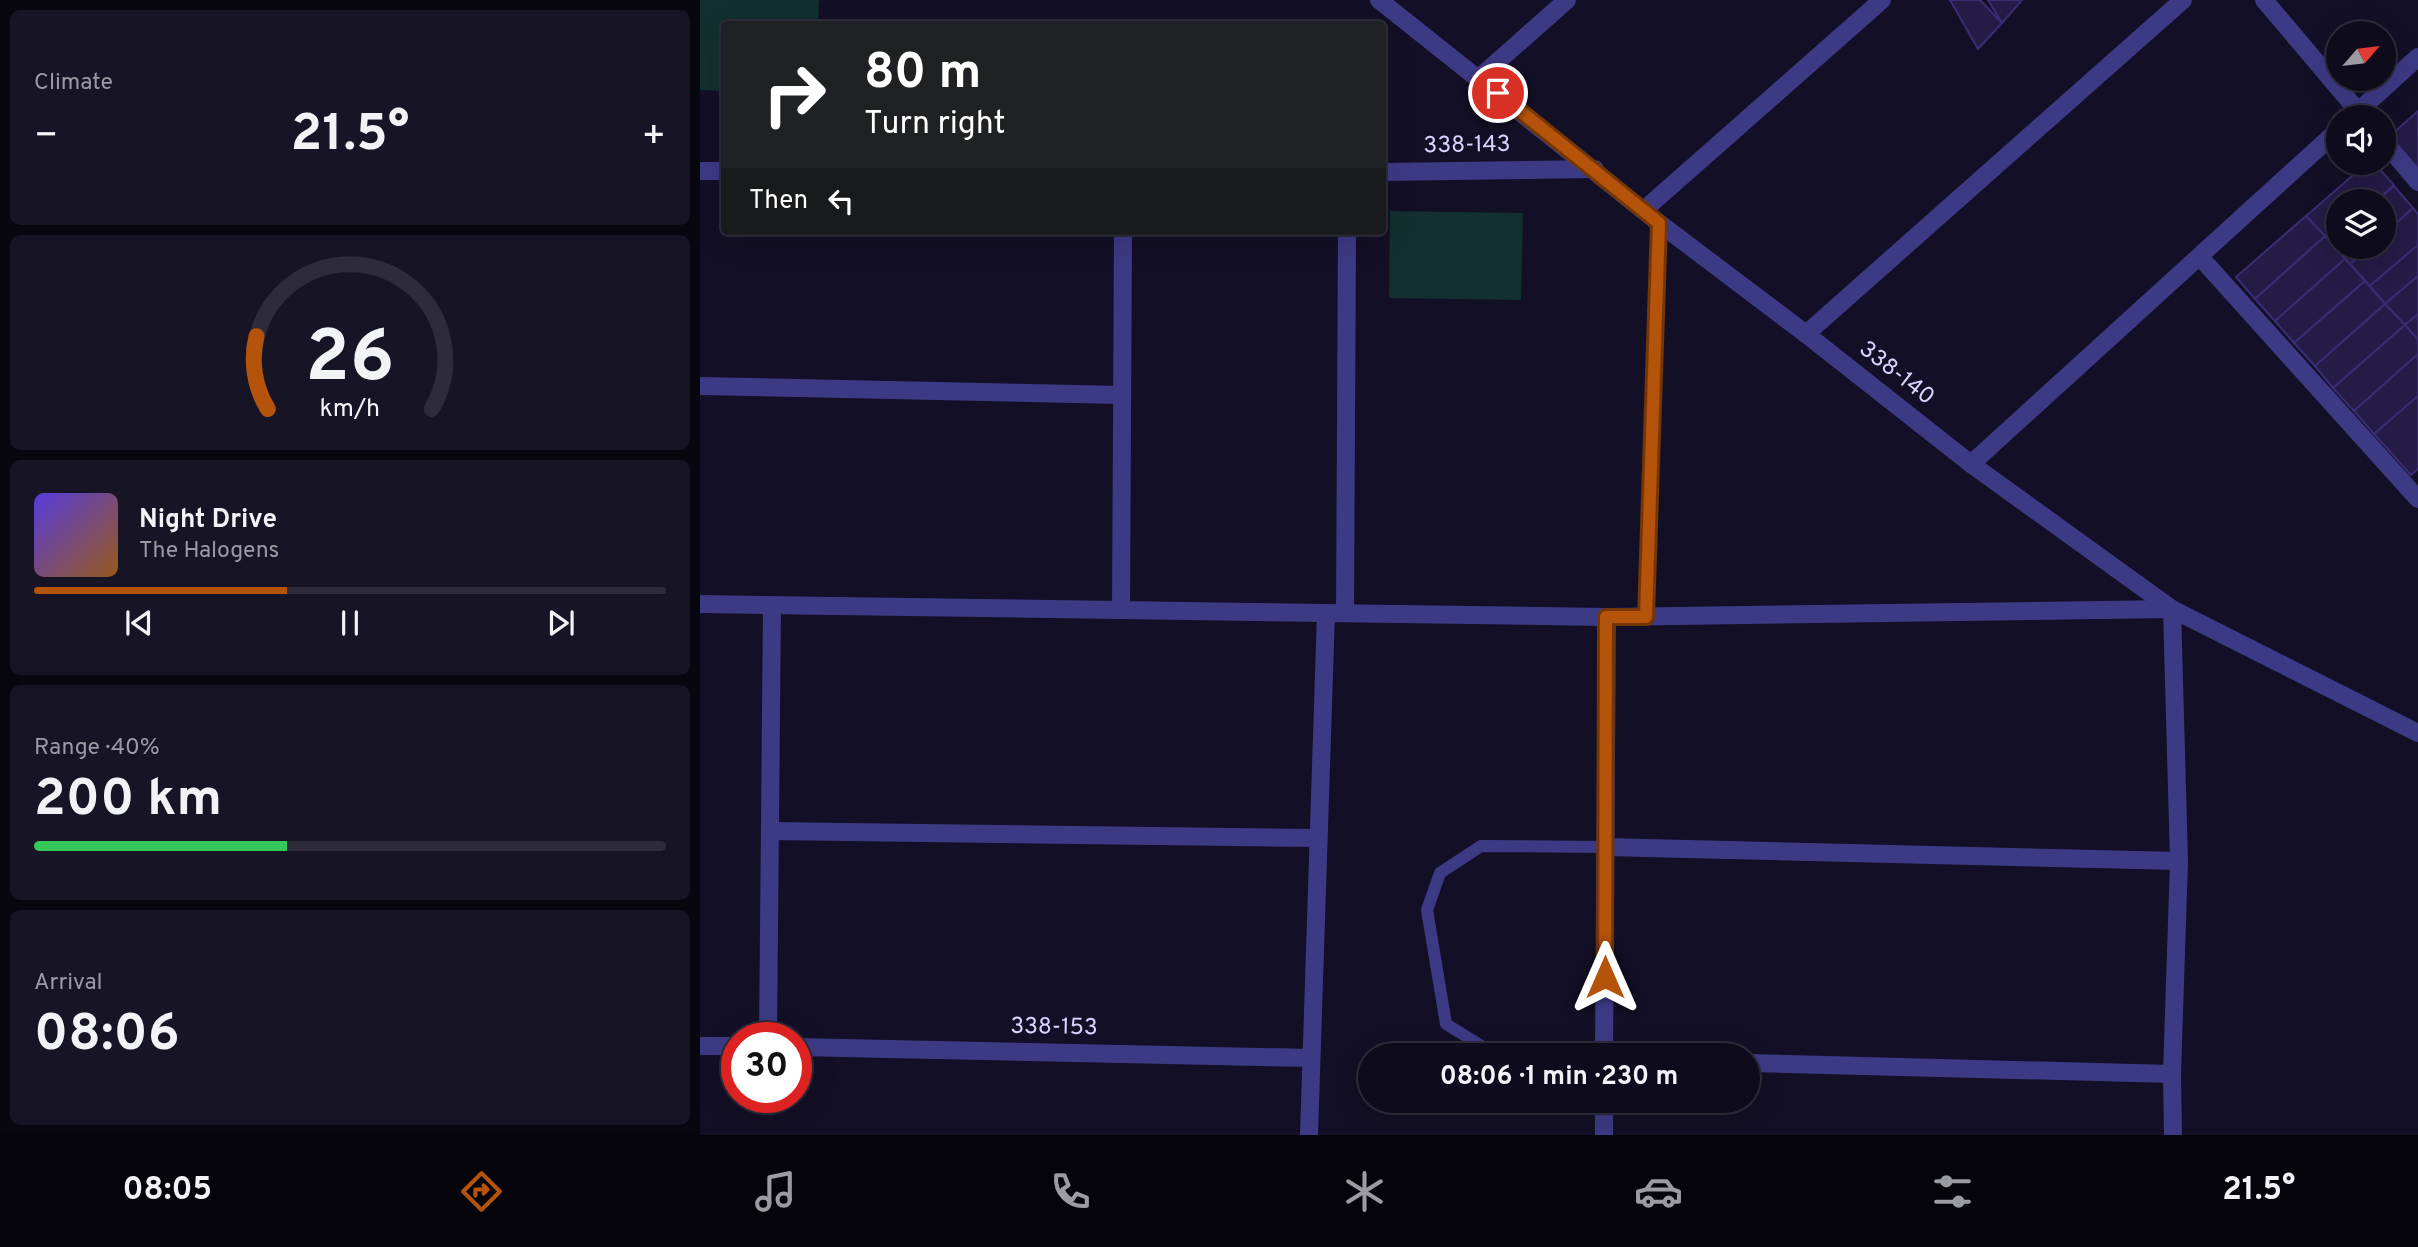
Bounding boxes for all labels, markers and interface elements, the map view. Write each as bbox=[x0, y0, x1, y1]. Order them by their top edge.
north arrow bbox=[2326, 21, 2396, 91]
map controls bbox=[2326, 21, 2396, 259]
text: 80 m bbox=[864, 44, 981, 106]
icon: right bbox=[749, 49, 840, 140]
pin bbox=[1468, 63, 1528, 123]
text: Climate bbox=[34, 69, 113, 98]
icon: arrive bbox=[1479, 74, 1517, 112]
text: 21.5° bbox=[291, 103, 409, 169]
text: Turn right bbox=[864, 105, 1006, 145]
button: sound bbox=[2326, 105, 2396, 175]
text: − bbox=[34, 113, 59, 162]
text: + bbox=[641, 113, 666, 162]
street label: 338-143 bbox=[1423, 131, 1511, 161]
icon: left bbox=[822, 182, 860, 220]
text: Then bbox=[749, 185, 808, 218]
button: layers bbox=[2326, 189, 2396, 259]
text: 26 bbox=[305, 315, 395, 407]
street label: 338-140 bbox=[1852, 335, 1940, 413]
text: km/h bbox=[320, 393, 380, 425]
text: Night Drive bbox=[139, 504, 277, 537]
text: The Halogens bbox=[139, 537, 279, 566]
icon: previous bbox=[120, 604, 158, 642]
icon: pause bbox=[331, 604, 369, 642]
icon: next bbox=[542, 604, 580, 642]
text: Range · 40% bbox=[34, 734, 160, 763]
text: 200 km bbox=[34, 768, 222, 834]
position arrow bbox=[1568, 940, 1642, 1014]
text: Arrival bbox=[34, 969, 103, 998]
text: 08:06 bbox=[34, 1003, 180, 1069]
street label: 338-153 bbox=[1010, 1013, 1098, 1043]
speed limit sign: 30 bbox=[721, 1022, 812, 1113]
text: 08:06 · 1 min · 230 m bbox=[1440, 1061, 1678, 1094]
icon: directions bbox=[457, 1167, 506, 1216]
icon: music bbox=[751, 1167, 800, 1216]
icon: phone bbox=[1046, 1167, 1095, 1216]
icon: climate bbox=[1340, 1167, 1389, 1216]
icon: car bbox=[1634, 1167, 1683, 1216]
icon: filters bbox=[1928, 1167, 1977, 1216]
text: 08:05 bbox=[123, 1171, 212, 1211]
text: 21.5° bbox=[2222, 1171, 2295, 1211]

